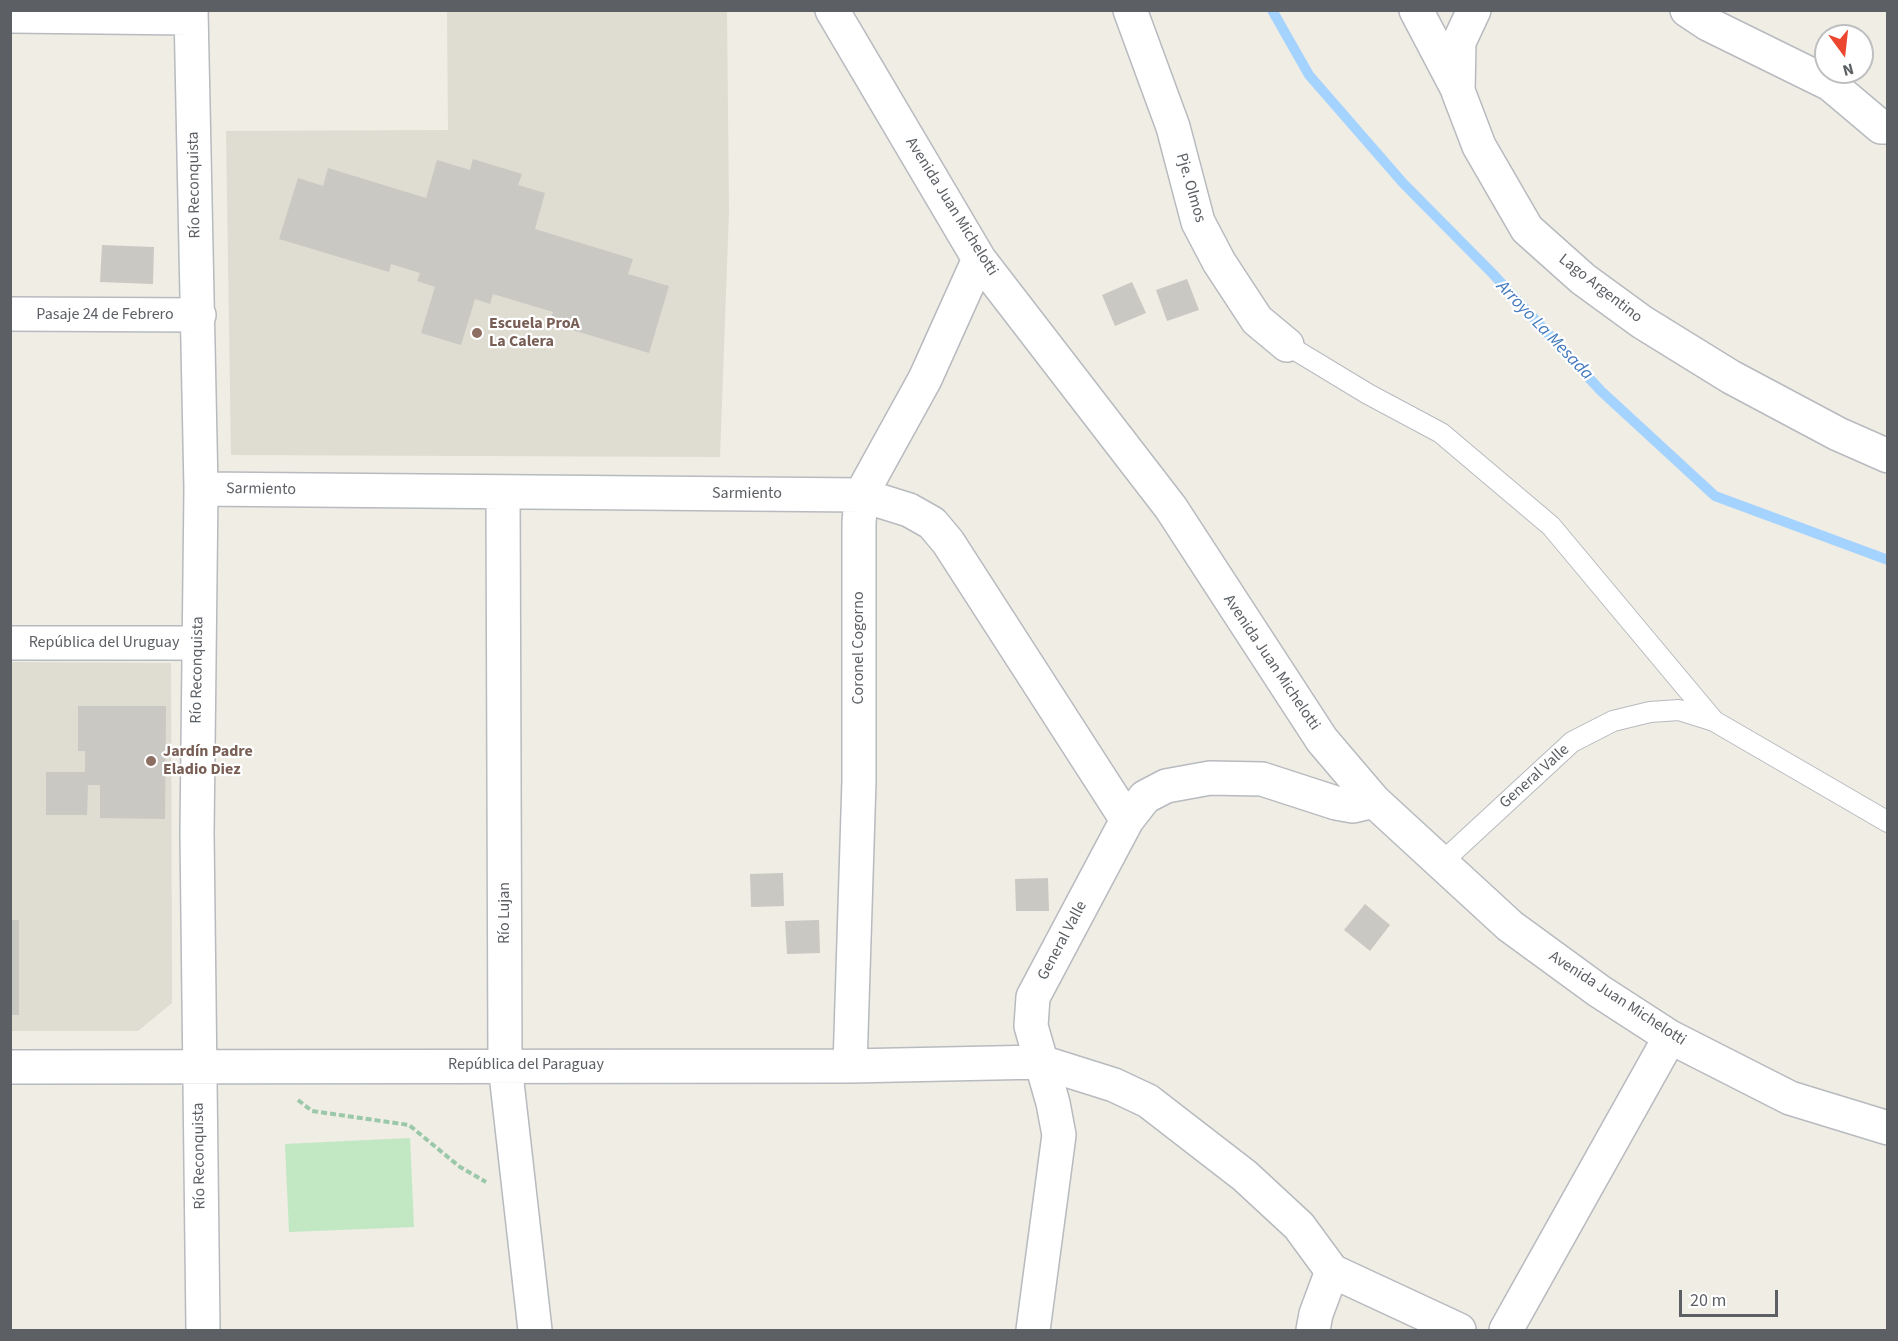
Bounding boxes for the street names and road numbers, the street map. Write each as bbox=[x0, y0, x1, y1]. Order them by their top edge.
street label: Río Reconquista bbox=[184, 131, 206, 239]
street label: Avenida Juan Michelotti bbox=[901, 134, 1001, 280]
street label: Pje. Olmos bbox=[1171, 151, 1209, 225]
street label: Lago Argentino bbox=[1554, 250, 1646, 328]
street label: Pasaje 24 de Febrero bbox=[36, 305, 174, 325]
street label: Sarmiento bbox=[226, 480, 296, 500]
street label: Sarmiento bbox=[712, 484, 782, 504]
street label: Coronel Cogorno bbox=[849, 591, 869, 705]
street label: Avenida Juan Michelotti bbox=[1218, 591, 1324, 735]
street label: Río Reconquista bbox=[187, 616, 209, 724]
street label: República del Uruguay bbox=[29, 633, 179, 653]
street label: General Valle bbox=[1496, 741, 1574, 813]
street label: Río Lujan bbox=[495, 882, 515, 944]
street label: General Valle bbox=[1034, 898, 1092, 984]
street label: Avenida Juan Michelotti bbox=[1545, 948, 1689, 1050]
street label: República del Paraguay bbox=[448, 1055, 604, 1075]
street label: Río Reconquista bbox=[189, 1102, 211, 1210]

